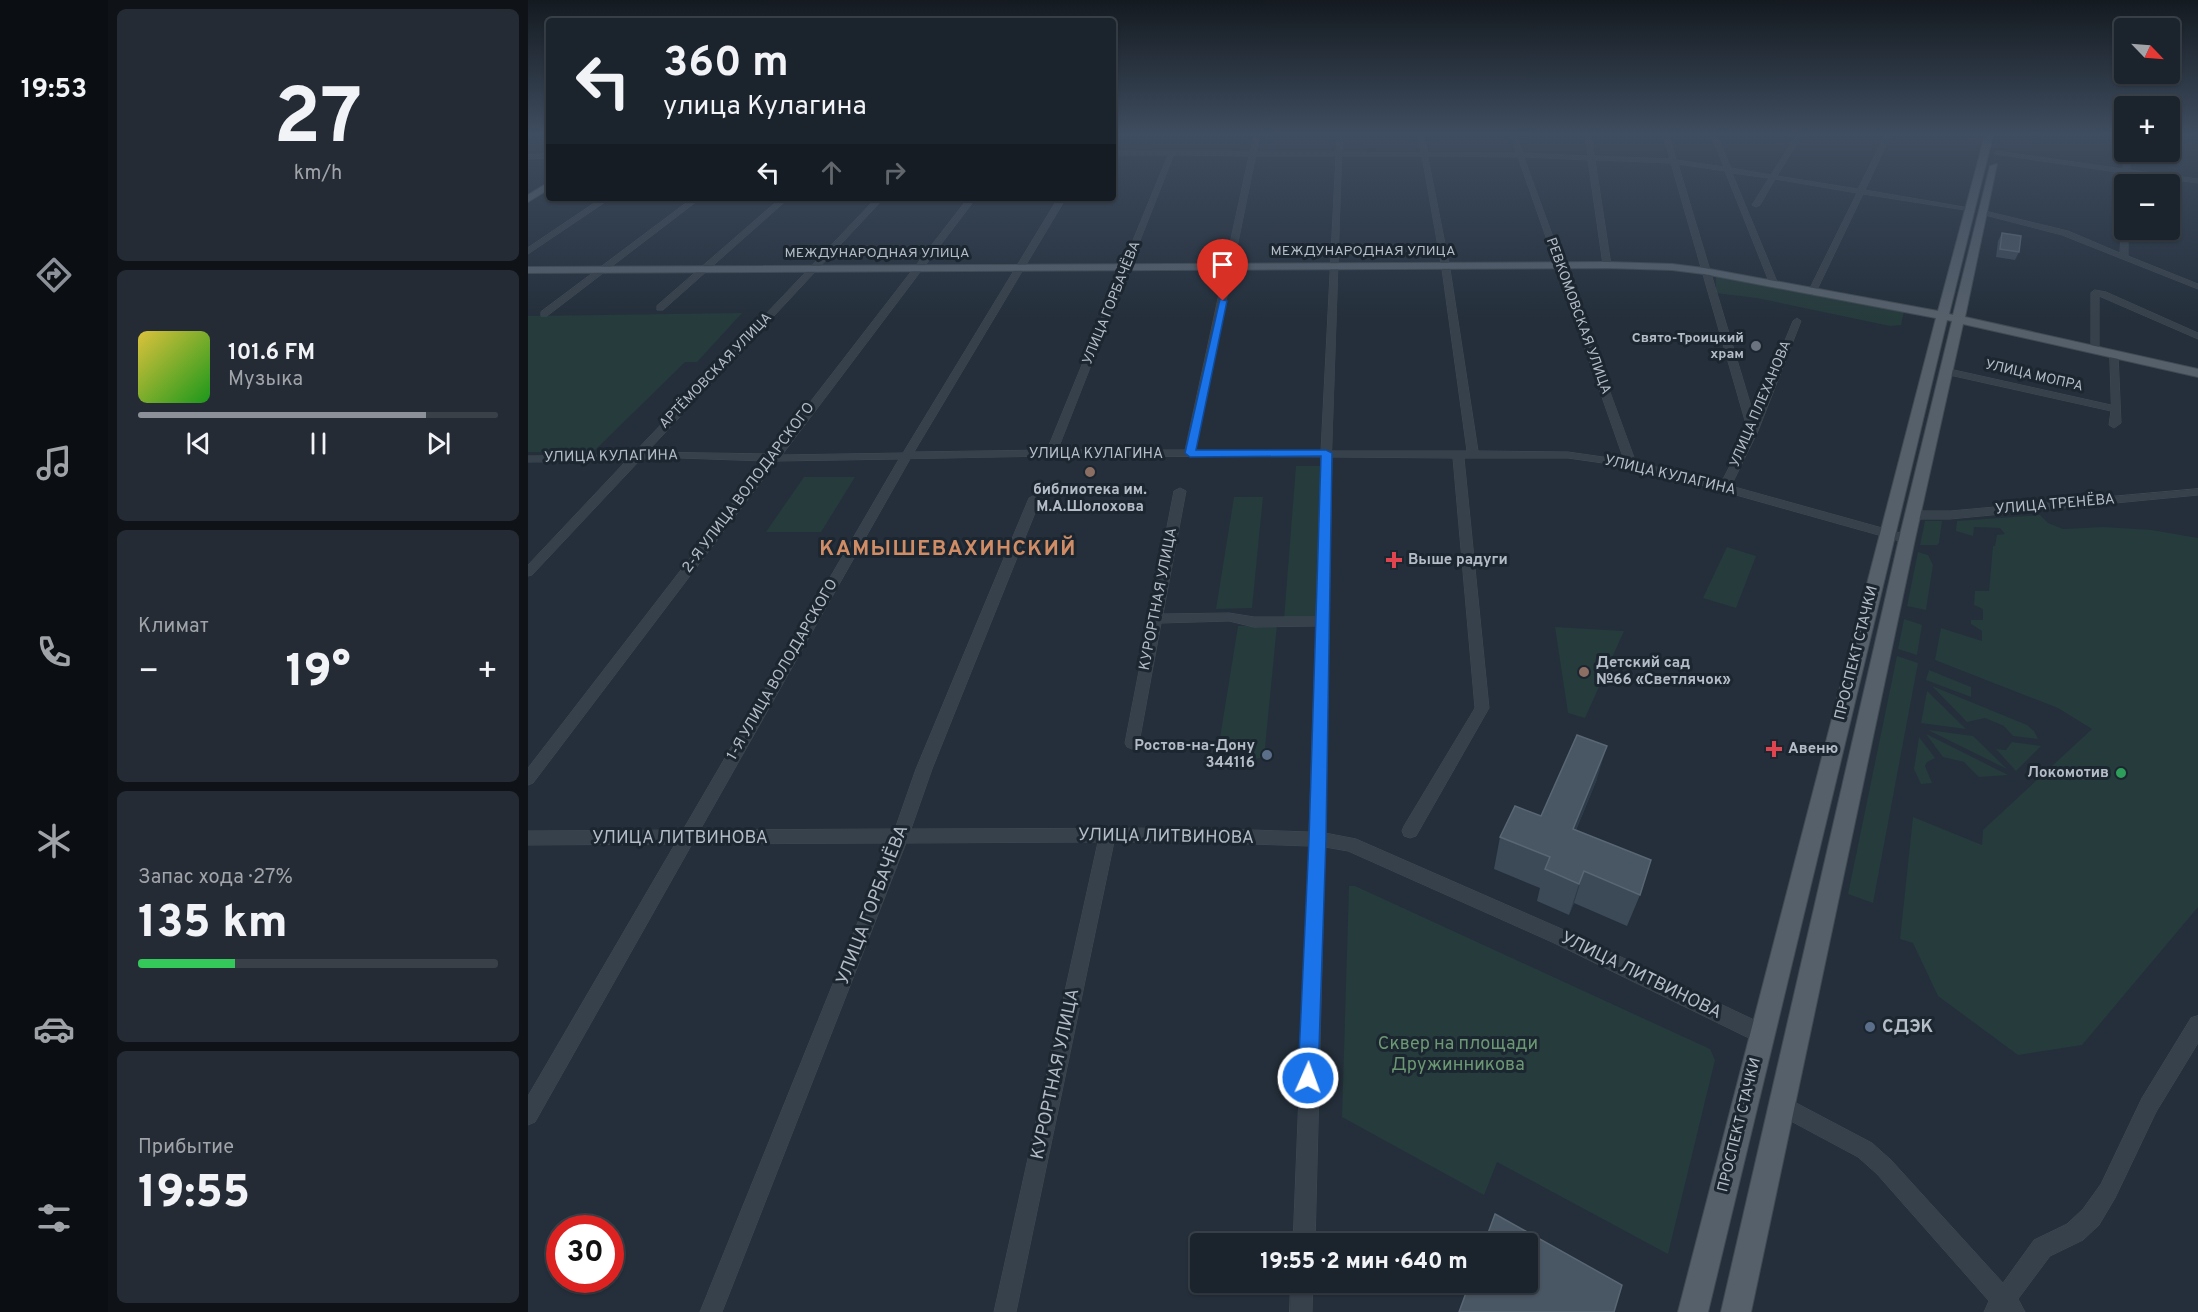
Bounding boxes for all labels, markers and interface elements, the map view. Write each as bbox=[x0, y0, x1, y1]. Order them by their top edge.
north arrow bbox=[2114, 18, 2180, 84]
map controls bbox=[2114, 18, 2180, 240]
text: 360 m bbox=[663, 38, 789, 91]
icon: left bbox=[564, 42, 642, 120]
text: 27 bbox=[274, 72, 362, 171]
text: 19:53 bbox=[21, 73, 87, 107]
text: улица Кулагина bbox=[663, 90, 867, 124]
button: + bbox=[2114, 96, 2180, 162]
icon: left bbox=[752, 156, 785, 189]
icon: ahead bbox=[815, 156, 848, 189]
icon: right bbox=[878, 156, 911, 189]
text: km/h bbox=[294, 161, 342, 187]
button: − bbox=[2114, 174, 2180, 240]
street label: РЕВКОМОВСКАЯ УЛИЦА bbox=[1542, 235, 1614, 397]
street label: УЛИЦА ГОРБАЧЁВА bbox=[1079, 238, 1145, 367]
pin bbox=[1197, 239, 1248, 301]
street label: МЕЖДУНАРОДНАЯ УЛИЦА bbox=[1271, 243, 1455, 260]
street label: МЕЖДУНАРОДНАЯ УЛИЦА bbox=[785, 245, 969, 262]
icon: arrive bbox=[1206, 248, 1239, 281]
icon: directions bbox=[33, 254, 75, 296]
street label: АРТЁМОВСКАЯ УЛИЦА bbox=[655, 309, 776, 432]
place label: Свято-Троицкий храм bbox=[1632, 330, 1744, 363]
street label: УЛИЦА ПЛЕХАНОВА bbox=[1727, 338, 1795, 470]
marker: Свято-Троицкий храм bbox=[1749, 339, 1763, 353]
text: 101.6 FM bbox=[228, 340, 315, 367]
street label: УЛИЦА МОПРА bbox=[1983, 356, 2085, 396]
text: Музыка bbox=[228, 367, 303, 393]
street label: 2-Я УЛИЦА ВОЛОДАРСКОГО bbox=[679, 399, 819, 577]
icon: previous bbox=[182, 427, 215, 460]
icon: pause bbox=[302, 427, 335, 460]
icon: next bbox=[422, 427, 455, 460]
icon: music bbox=[33, 442, 75, 484]
street label: УЛИЦА КУЛАГИНА bbox=[1029, 445, 1163, 464]
street label: УЛИЦА КУЛАГИНА bbox=[544, 446, 678, 468]
street label: УЛИЦА КУЛАГИНА bbox=[1602, 452, 1738, 500]
marker: библиотека им. М.А.Шолохова bbox=[1083, 465, 1097, 479]
place label: библиотека им. М.А.Шолохова bbox=[1033, 481, 1147, 517]
street label: УЛИЦА ТРЕНЁВА bbox=[1994, 489, 2116, 520]
street label: КУРОРТНАЯ УЛИЦА bbox=[1136, 526, 1182, 672]
district label: КАМЫШЕВАХИНСКИЙ bbox=[819, 535, 1077, 563]
marker: Выше радуги bbox=[1385, 551, 1403, 569]
place label: Выше радуги bbox=[1408, 551, 1508, 570]
street label: 1-Я УЛИЦА ВОЛОДАРСКОГО bbox=[723, 576, 843, 764]
street label: ПРОСПЕКТ СТАЧКИ bbox=[1831, 584, 1883, 722]
text: Климат bbox=[138, 614, 209, 640]
icon: phone bbox=[33, 631, 75, 673]
text: 19° bbox=[285, 645, 351, 702]
text: − bbox=[138, 652, 159, 694]
text: + bbox=[477, 652, 498, 694]
place label: Детский сад №66 «Светлячок» bbox=[1596, 654, 1731, 690]
marker: Детский сад №66 «Светлячок» bbox=[1577, 665, 1591, 679]
place label: Ростов-на-Дону 344116 bbox=[1134, 737, 1255, 773]
marker: Авеню bbox=[1765, 740, 1783, 758]
place label: Авеню bbox=[1788, 740, 1838, 759]
marker: Ростов-на-Дону 344116 bbox=[1260, 748, 1274, 762]
place label: Локомотив bbox=[2027, 764, 2109, 783]
marker: Локомотив bbox=[2114, 766, 2128, 780]
icon: climate bbox=[33, 820, 75, 862]
street label: УЛИЦА ГОРБАЧЁВА bbox=[830, 821, 914, 988]
street label: УЛИЦА ЛИТВИНОВА bbox=[1078, 824, 1254, 850]
street label: УЛИЦА ЛИТВИНОВА bbox=[592, 827, 768, 850]
text: Запас хода · 27% bbox=[138, 865, 293, 891]
text: 135 km bbox=[138, 896, 288, 953]
street label: УЛИЦА ЛИТВИНОВА bbox=[1557, 927, 1725, 1025]
street label: КУРОРТНАЯ УЛИЦА bbox=[1027, 986, 1085, 1162]
icon: car bbox=[33, 1008, 75, 1050]
place label: СДЭК bbox=[1882, 1016, 1934, 1039]
marker: СДЭК bbox=[1863, 1020, 1877, 1034]
park label: Сквер на площади Дружинникова bbox=[1378, 1033, 1538, 1077]
position arrow bbox=[1276, 1046, 1340, 1110]
street label: ПРОСПЕКТ СТАЧКИ bbox=[1714, 1056, 1766, 1194]
text: Прибытие bbox=[138, 1135, 234, 1161]
text: 19:55 bbox=[138, 1166, 250, 1223]
icon: filters bbox=[33, 1197, 75, 1239]
speed limit sign: 30 bbox=[546, 1215, 624, 1293]
text: 19:55 · 2 мин · 640 m bbox=[1260, 1249, 1468, 1276]

